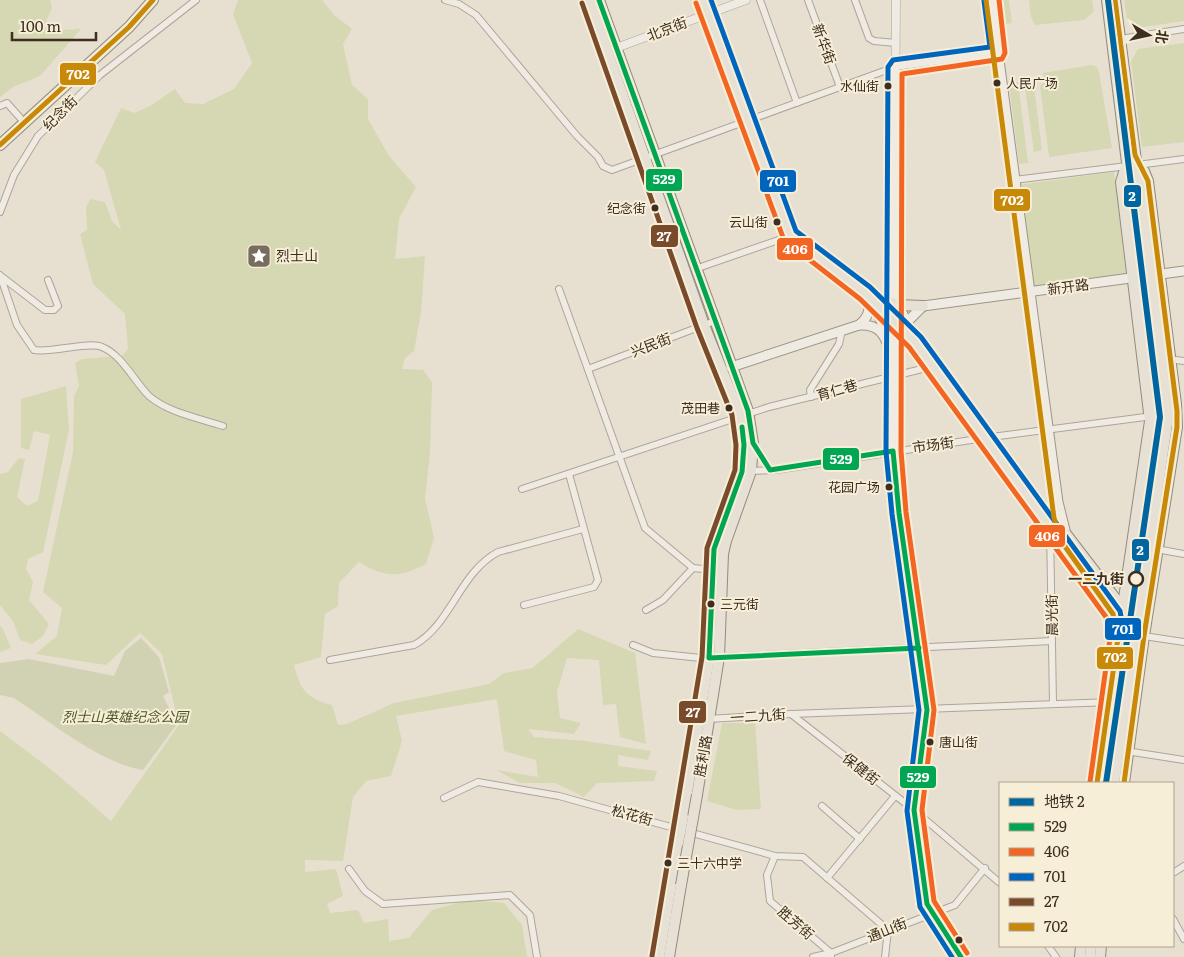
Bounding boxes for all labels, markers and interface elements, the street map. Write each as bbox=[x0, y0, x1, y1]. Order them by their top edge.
scale bar bbox=[12, 10, 96, 42]
north arrow bbox=[1124, 10, 1174, 60]
street label: 北京街 bbox=[643, 11, 690, 45]
text: 100 m bbox=[20, 14, 61, 37]
street label: 新华街 bbox=[808, 21, 842, 67]
text: 北 bbox=[1152, 29, 1174, 46]
line badge: 702 bbox=[59, 62, 97, 86]
text: 702 bbox=[66, 63, 90, 83]
place label: 人民广场 bbox=[1006, 73, 1058, 92]
place label: 水仙街 bbox=[840, 76, 879, 95]
marker: 人民广场 bbox=[992, 78, 1002, 88]
marker: 水仙街 bbox=[883, 81, 893, 91]
street label: 纪念街 bbox=[37, 90, 81, 134]
line badge: 529 bbox=[645, 168, 683, 192]
text: 529 bbox=[652, 168, 676, 188]
line badge: 701 bbox=[759, 169, 797, 193]
text: 701 bbox=[767, 170, 789, 190]
line badge: 2 bbox=[1123, 184, 1142, 208]
text: 2 bbox=[1128, 185, 1136, 205]
line badge: 702 bbox=[993, 188, 1031, 212]
text: 702 bbox=[1000, 189, 1024, 209]
place label: 纪念街 bbox=[607, 198, 646, 217]
marker: 纪念街 bbox=[650, 203, 660, 213]
place label: 云山街 bbox=[729, 212, 768, 231]
marker: 云山街 bbox=[772, 217, 782, 227]
line badge: 27 bbox=[650, 224, 679, 248]
text: 27 bbox=[657, 225, 672, 245]
line badge: 406 bbox=[776, 237, 814, 261]
text: 406 bbox=[782, 238, 808, 258]
place icon: 烈士山 bbox=[246, 243, 272, 269]
place label: 烈士山 bbox=[276, 245, 318, 265]
street label: 新开路 bbox=[1046, 273, 1090, 299]
street label: 兴民街 bbox=[627, 327, 674, 361]
street label: 育仁巷 bbox=[814, 374, 860, 404]
place label: 茂田巷 bbox=[681, 398, 720, 417]
marker: 茂田巷 bbox=[724, 403, 734, 413]
street label: 市场街 bbox=[911, 431, 955, 457]
line badge: 529 bbox=[822, 447, 860, 471]
text: 529 bbox=[829, 448, 853, 468]
place label: 花园广场 bbox=[828, 477, 880, 496]
marker: 花园广场 bbox=[884, 482, 894, 492]
line badge: 406 bbox=[1028, 524, 1066, 548]
text: 406 bbox=[1034, 525, 1060, 545]
line badge: 2 bbox=[1131, 538, 1150, 562]
text: 2 bbox=[1136, 539, 1144, 559]
place label: 一二九街 bbox=[1068, 568, 1124, 588]
marker: 一二九街 bbox=[1128, 571, 1144, 587]
place label: 三元街 bbox=[720, 594, 759, 613]
street label: 晨光街 bbox=[1041, 594, 1061, 636]
marker: 三元街 bbox=[706, 599, 716, 609]
line badge: 701 bbox=[1104, 617, 1142, 641]
text: 701 bbox=[1112, 618, 1134, 638]
line badge: 702 bbox=[1096, 646, 1134, 670]
text: 702 bbox=[1103, 646, 1127, 666]
line badge: 27 bbox=[678, 700, 707, 724]
text: 27 bbox=[686, 701, 701, 721]
street label: 一二九街 bbox=[729, 703, 787, 727]
park label: 烈士山英雄纪念公园 bbox=[62, 706, 190, 726]
place label: 唐山街 bbox=[939, 732, 978, 751]
street label: 胜利路 bbox=[689, 733, 716, 778]
marker: 唐山街 bbox=[925, 737, 935, 747]
street label: 保健街 bbox=[839, 747, 884, 789]
line badge: 529 bbox=[899, 765, 937, 789]
text: 529 bbox=[906, 766, 930, 786]
legend bbox=[999, 782, 1174, 947]
text: 地铁 2 bbox=[1044, 789, 1085, 812]
street label: 松花街 bbox=[609, 799, 655, 829]
text: 529 bbox=[1044, 814, 1067, 837]
text: 406 bbox=[1044, 839, 1069, 862]
place label: 三十六中学 bbox=[677, 853, 742, 872]
marker: 三十六中学 bbox=[663, 858, 673, 868]
text: 701 bbox=[1044, 864, 1066, 887]
text: 27 bbox=[1044, 889, 1059, 912]
street label: 胜芳街 bbox=[774, 901, 819, 944]
street label: 通山街 bbox=[863, 912, 910, 946]
text: 702 bbox=[1044, 914, 1068, 937]
unlabelled marker bbox=[954, 935, 964, 945]

